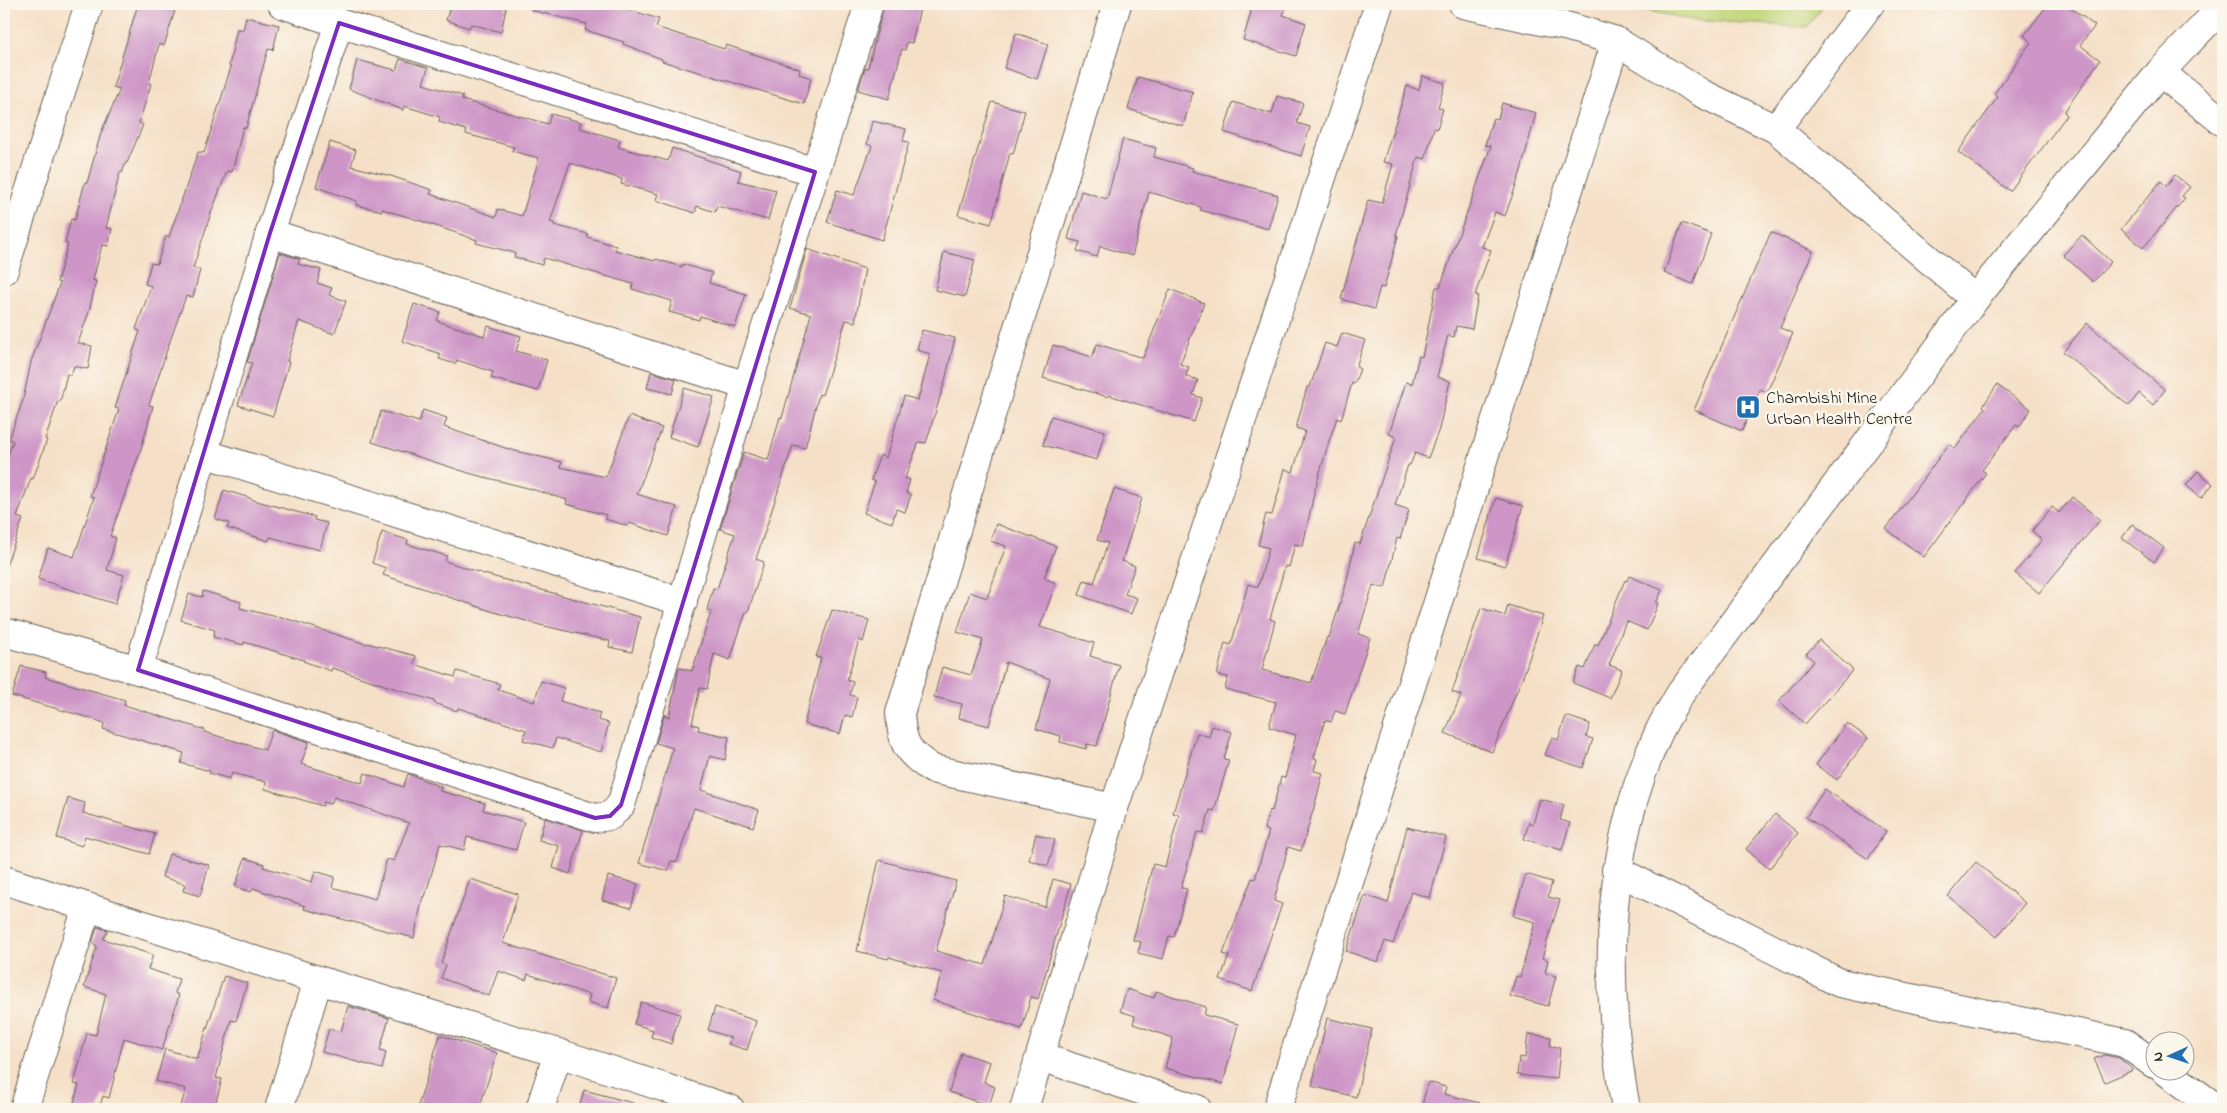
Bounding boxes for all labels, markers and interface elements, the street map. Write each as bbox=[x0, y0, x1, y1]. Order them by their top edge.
place label: Chambishi Mine Urban Health Centre bbox=[1766, 386, 1913, 433]
hospital icon: Chambishi Mine Urban Health Centre bbox=[1735, 394, 1761, 420]
north arrow bbox=[2144, 1030, 2194, 1080]
text: N bbox=[2148, 1051, 2169, 1062]

